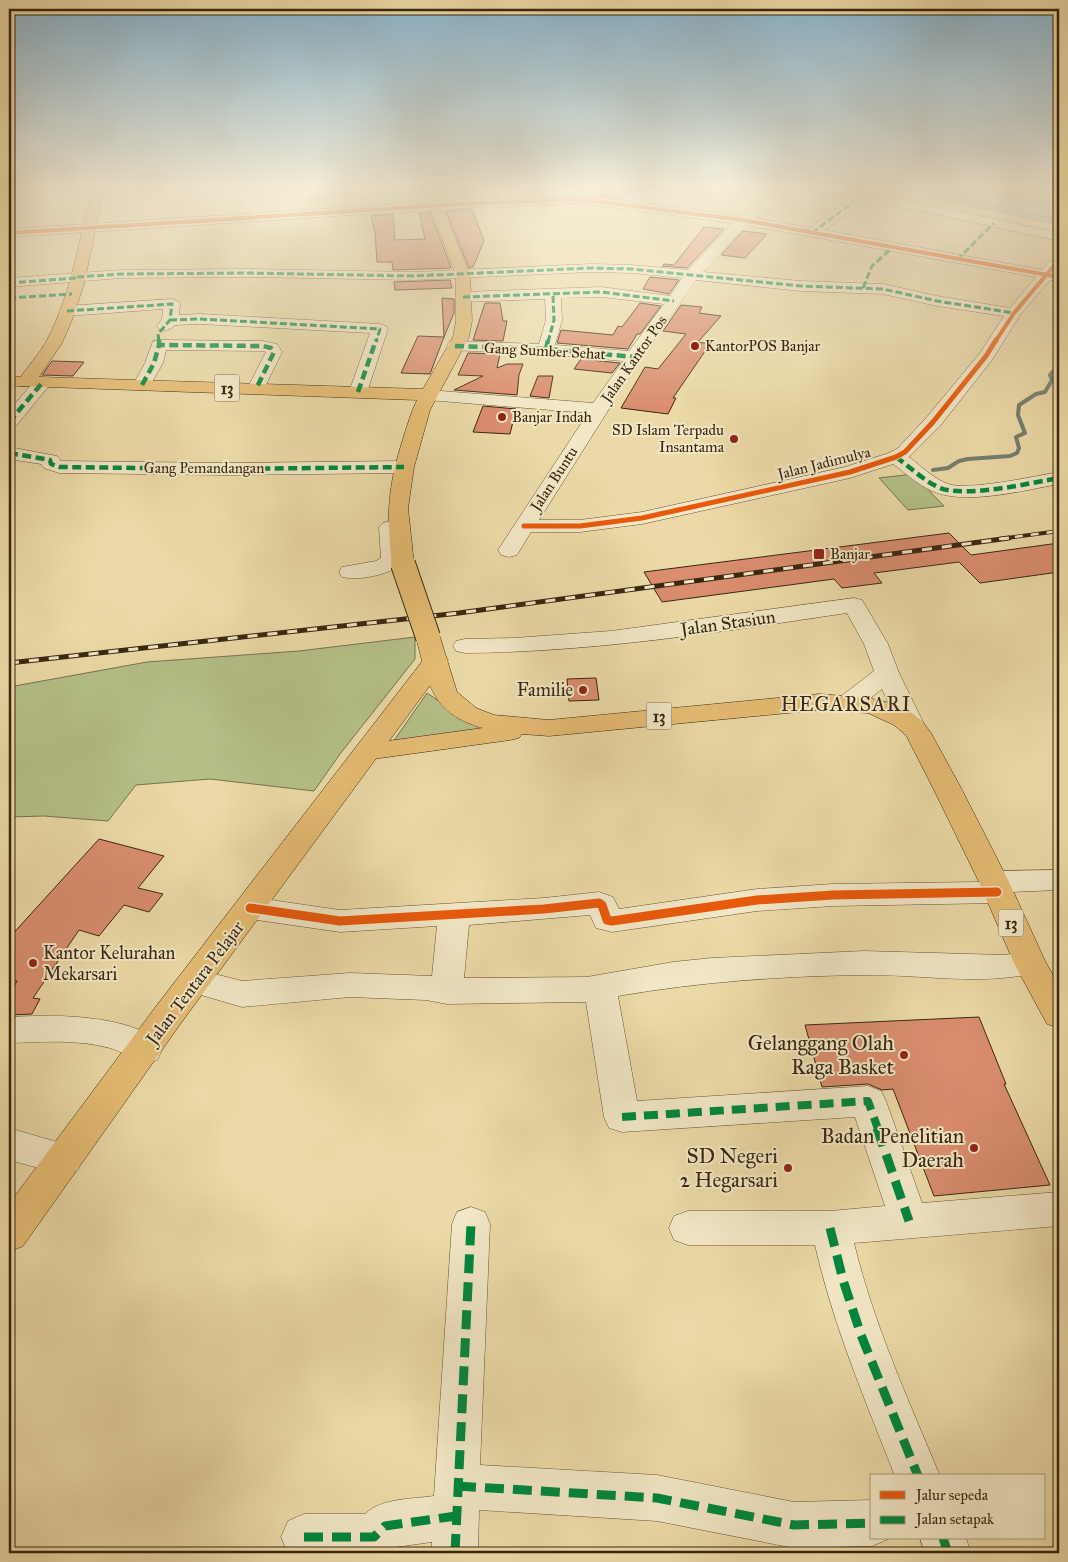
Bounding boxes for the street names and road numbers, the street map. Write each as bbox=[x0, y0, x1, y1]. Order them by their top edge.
street label: Jalan Kantor Pos bbox=[596, 312, 671, 408]
street label: Gang Sumber Sehat bbox=[484, 339, 607, 363]
road number: 13 bbox=[214, 374, 240, 402]
street label: Jalan Buntu bbox=[525, 443, 582, 517]
street label: Jalan Jadimulya bbox=[774, 443, 873, 485]
street label: Gang Pemandangan bbox=[144, 459, 264, 477]
street label: Jalan Stasiun bbox=[677, 605, 777, 642]
road number: 13 bbox=[646, 702, 672, 729]
road number: 13 bbox=[998, 910, 1024, 936]
street label: Jalan Tentara Pelajar bbox=[140, 917, 250, 1051]

